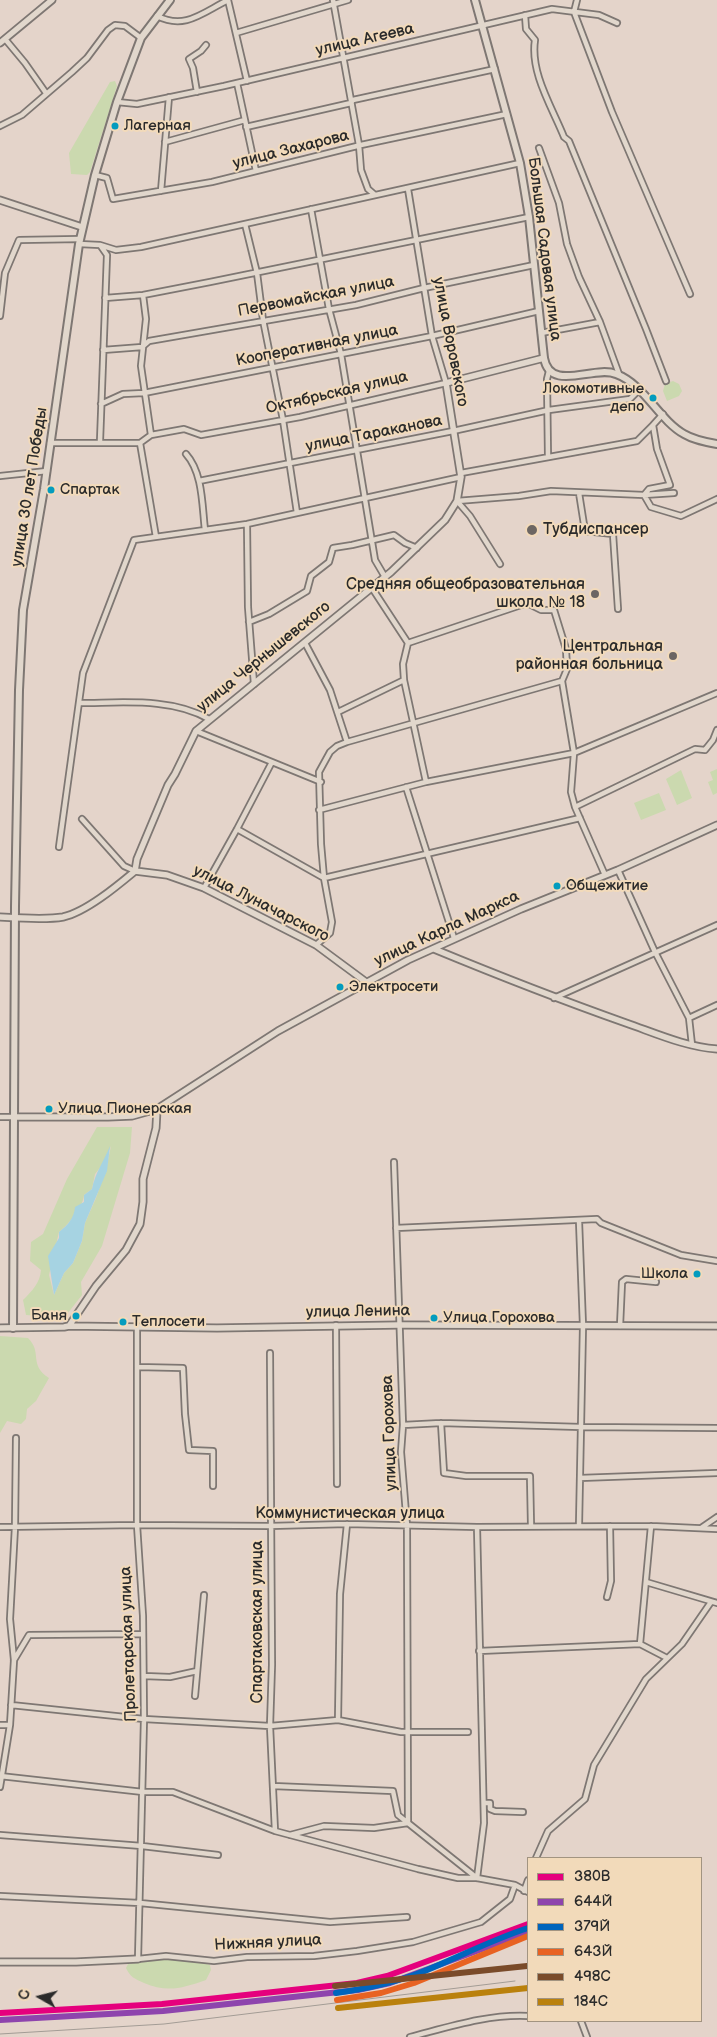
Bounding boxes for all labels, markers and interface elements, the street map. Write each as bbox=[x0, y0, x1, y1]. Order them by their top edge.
street label: улица Агеева bbox=[314, 19, 416, 61]
place label: Лагерная bbox=[124, 117, 191, 135]
marker: Лагерная bbox=[110, 121, 120, 131]
street label: улица Захарова bbox=[231, 126, 351, 174]
street label: Большая Садовая улица bbox=[523, 156, 565, 342]
street label: Первомайская улица bbox=[236, 272, 396, 322]
street label: улица Воровского bbox=[428, 276, 472, 408]
street label: Кооперативная улица bbox=[234, 321, 400, 371]
street label: Октябрьская улица bbox=[264, 367, 410, 419]
place label: Локомотивные депо bbox=[543, 380, 644, 415]
marker: Локомотивные депо bbox=[648, 393, 658, 403]
street label: улица 30 лет Победы bbox=[8, 406, 52, 568]
street label: улица Тараканова bbox=[304, 411, 444, 457]
place label: Спартак bbox=[60, 481, 119, 499]
marker: Спартак bbox=[46, 485, 56, 495]
place label: Тубдиспансер bbox=[543, 520, 649, 540]
marker: Тубдиспансер bbox=[525, 523, 539, 537]
place label: Средняя общеобразовательная школа № 18 bbox=[346, 575, 585, 613]
marker: Средняя общеобразовательная школа № 18 bbox=[589, 588, 601, 600]
street label: улица Чернышевского bbox=[193, 597, 335, 717]
place label: Центральная районная больница bbox=[515, 637, 663, 675]
marker: Центральная районная больница bbox=[667, 650, 679, 662]
street label: улица Луначарского bbox=[190, 861, 332, 947]
place label: Общежитие bbox=[566, 877, 648, 895]
marker: Общежитие bbox=[552, 881, 562, 891]
street label: улица Карла Маркса bbox=[372, 887, 522, 971]
place label: Электросети bbox=[349, 978, 438, 996]
marker: Электросети bbox=[335, 982, 345, 992]
place label: Улица Пионерская bbox=[58, 1100, 191, 1118]
marker: Улица Пионерская bbox=[44, 1104, 54, 1114]
place label: Школа bbox=[641, 1265, 688, 1283]
marker: Школа bbox=[692, 1269, 702, 1279]
street label: улица Ленина bbox=[306, 1301, 410, 1323]
place label: Баня bbox=[31, 1307, 67, 1325]
place label: Улица Горохова bbox=[443, 1309, 555, 1327]
marker: Баня bbox=[71, 1311, 81, 1321]
place label: Теплосети bbox=[132, 1313, 205, 1331]
marker: Улица Горохова bbox=[429, 1313, 439, 1323]
marker: Теплосети bbox=[118, 1317, 128, 1327]
street label: улица Горохова bbox=[378, 1375, 402, 1491]
street label: Коммунистическая улица bbox=[255, 1504, 445, 1524]
street label: Спартаковская улица bbox=[248, 1541, 268, 1703]
street label: Пролетарская улица bbox=[117, 1566, 141, 1722]
legend bbox=[527, 1857, 702, 2022]
text: 380В bbox=[574, 1867, 610, 1886]
text: 644Й bbox=[574, 1892, 613, 1911]
text: 379Й bbox=[574, 1917, 610, 1936]
street label: Нижняя улица bbox=[214, 1931, 322, 1955]
text: 643Й bbox=[574, 1942, 613, 1961]
text: 498С bbox=[574, 1967, 611, 1986]
north arrow bbox=[15, 1972, 65, 2022]
text: С bbox=[16, 1989, 34, 2001]
text: 184С bbox=[574, 1992, 608, 2011]

